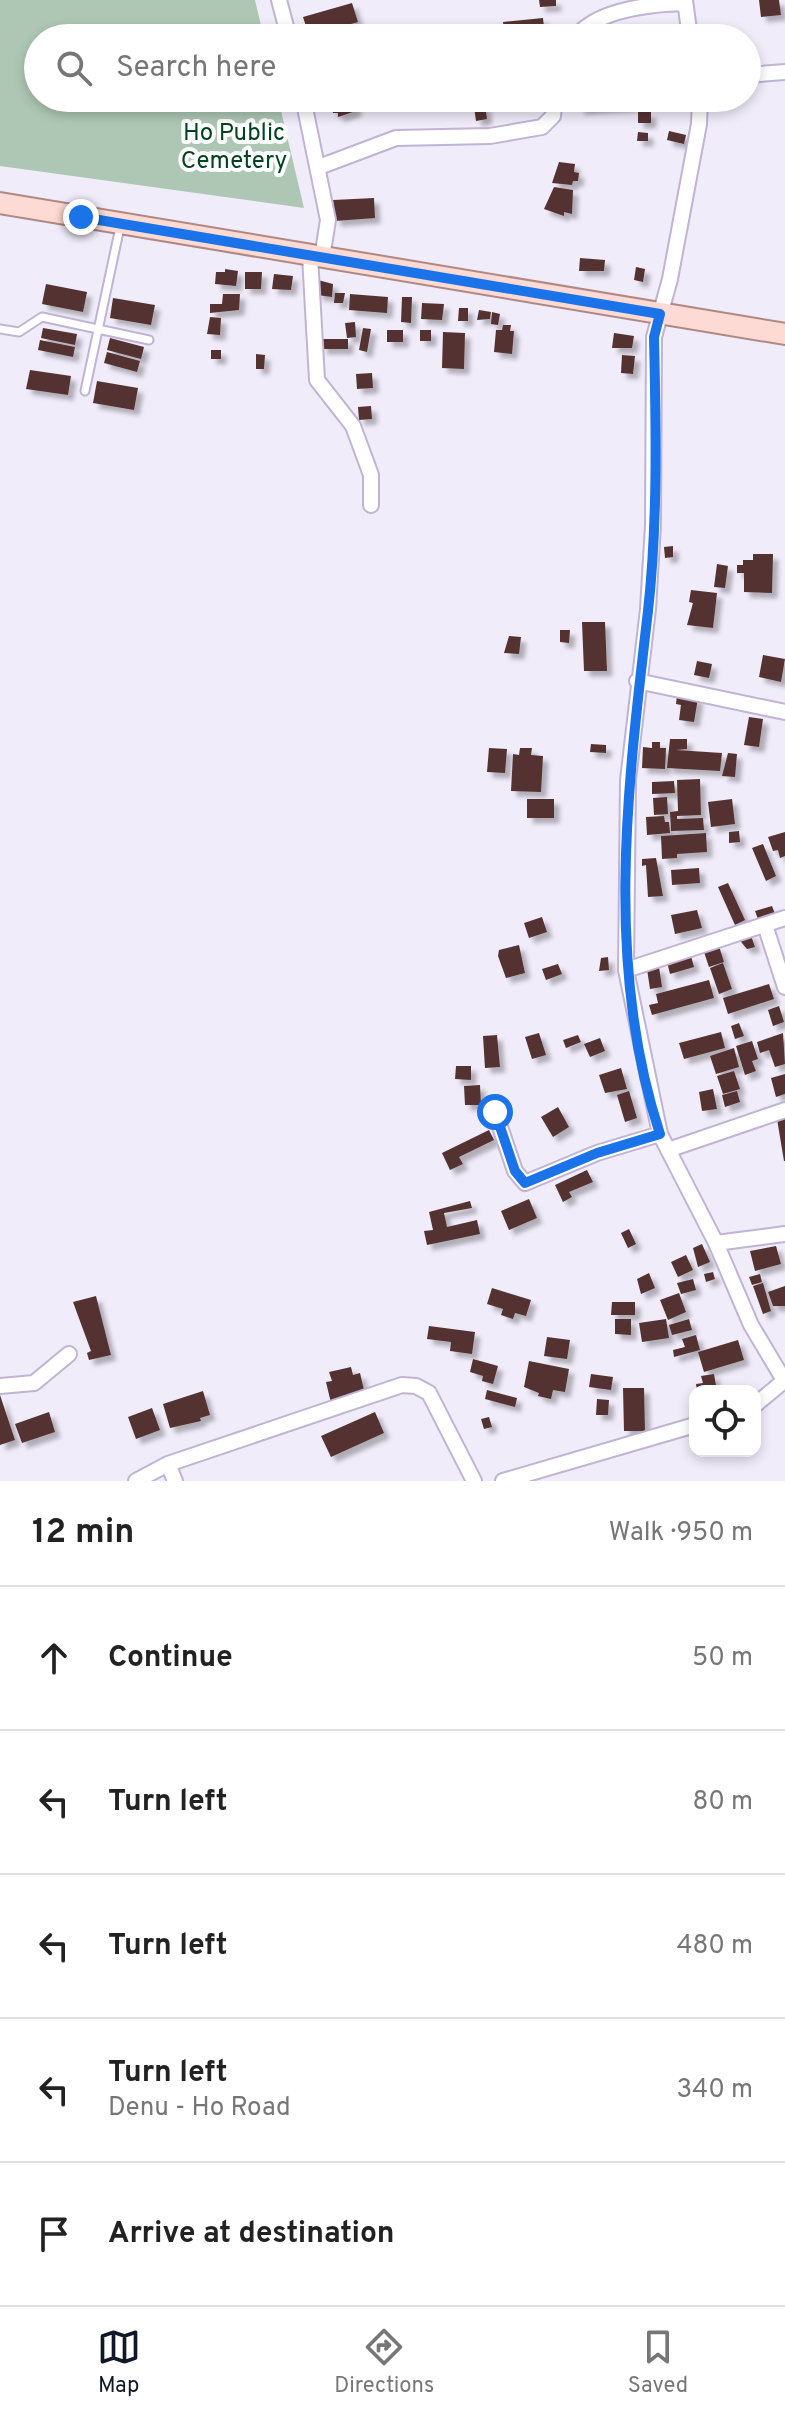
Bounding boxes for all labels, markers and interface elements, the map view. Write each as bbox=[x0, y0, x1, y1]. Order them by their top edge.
search box bbox=[24, 24, 761, 112]
icon: search bbox=[52, 46, 96, 90]
text: Search here bbox=[116, 50, 276, 87]
park label: Ho Public Cemetery bbox=[181, 119, 287, 177]
route end bbox=[63, 199, 99, 235]
route start bbox=[477, 1094, 513, 1130]
map controls bbox=[689, 1385, 761, 1457]
button: locate bbox=[689, 1385, 761, 1457]
text: 12 min bbox=[32, 1512, 134, 1555]
text: Walk · 950 m bbox=[609, 1517, 753, 1550]
icon: ahead bbox=[32, 1636, 76, 1680]
text: Continue bbox=[108, 1640, 233, 1677]
text: 50 m bbox=[692, 1642, 753, 1675]
icon: left bbox=[32, 1780, 76, 1824]
text: Turn left bbox=[108, 1784, 228, 1821]
text: 80 m bbox=[693, 1786, 753, 1819]
icon: left bbox=[32, 1924, 76, 1968]
text: Turn left bbox=[108, 1928, 228, 1965]
text: 480 m bbox=[676, 1930, 753, 1963]
text: Turn left bbox=[108, 2055, 228, 2092]
icon: left bbox=[32, 2068, 76, 2112]
text: 340 m bbox=[676, 2074, 753, 2107]
text: Denu - Ho Road bbox=[108, 2092, 291, 2125]
icon: arrive bbox=[32, 2212, 76, 2256]
text: Arrive at destination bbox=[108, 2216, 394, 2253]
tab: Map bbox=[97, 2325, 141, 2400]
tab: Directions bbox=[334, 2325, 434, 2400]
tab: Saved bbox=[628, 2325, 688, 2400]

